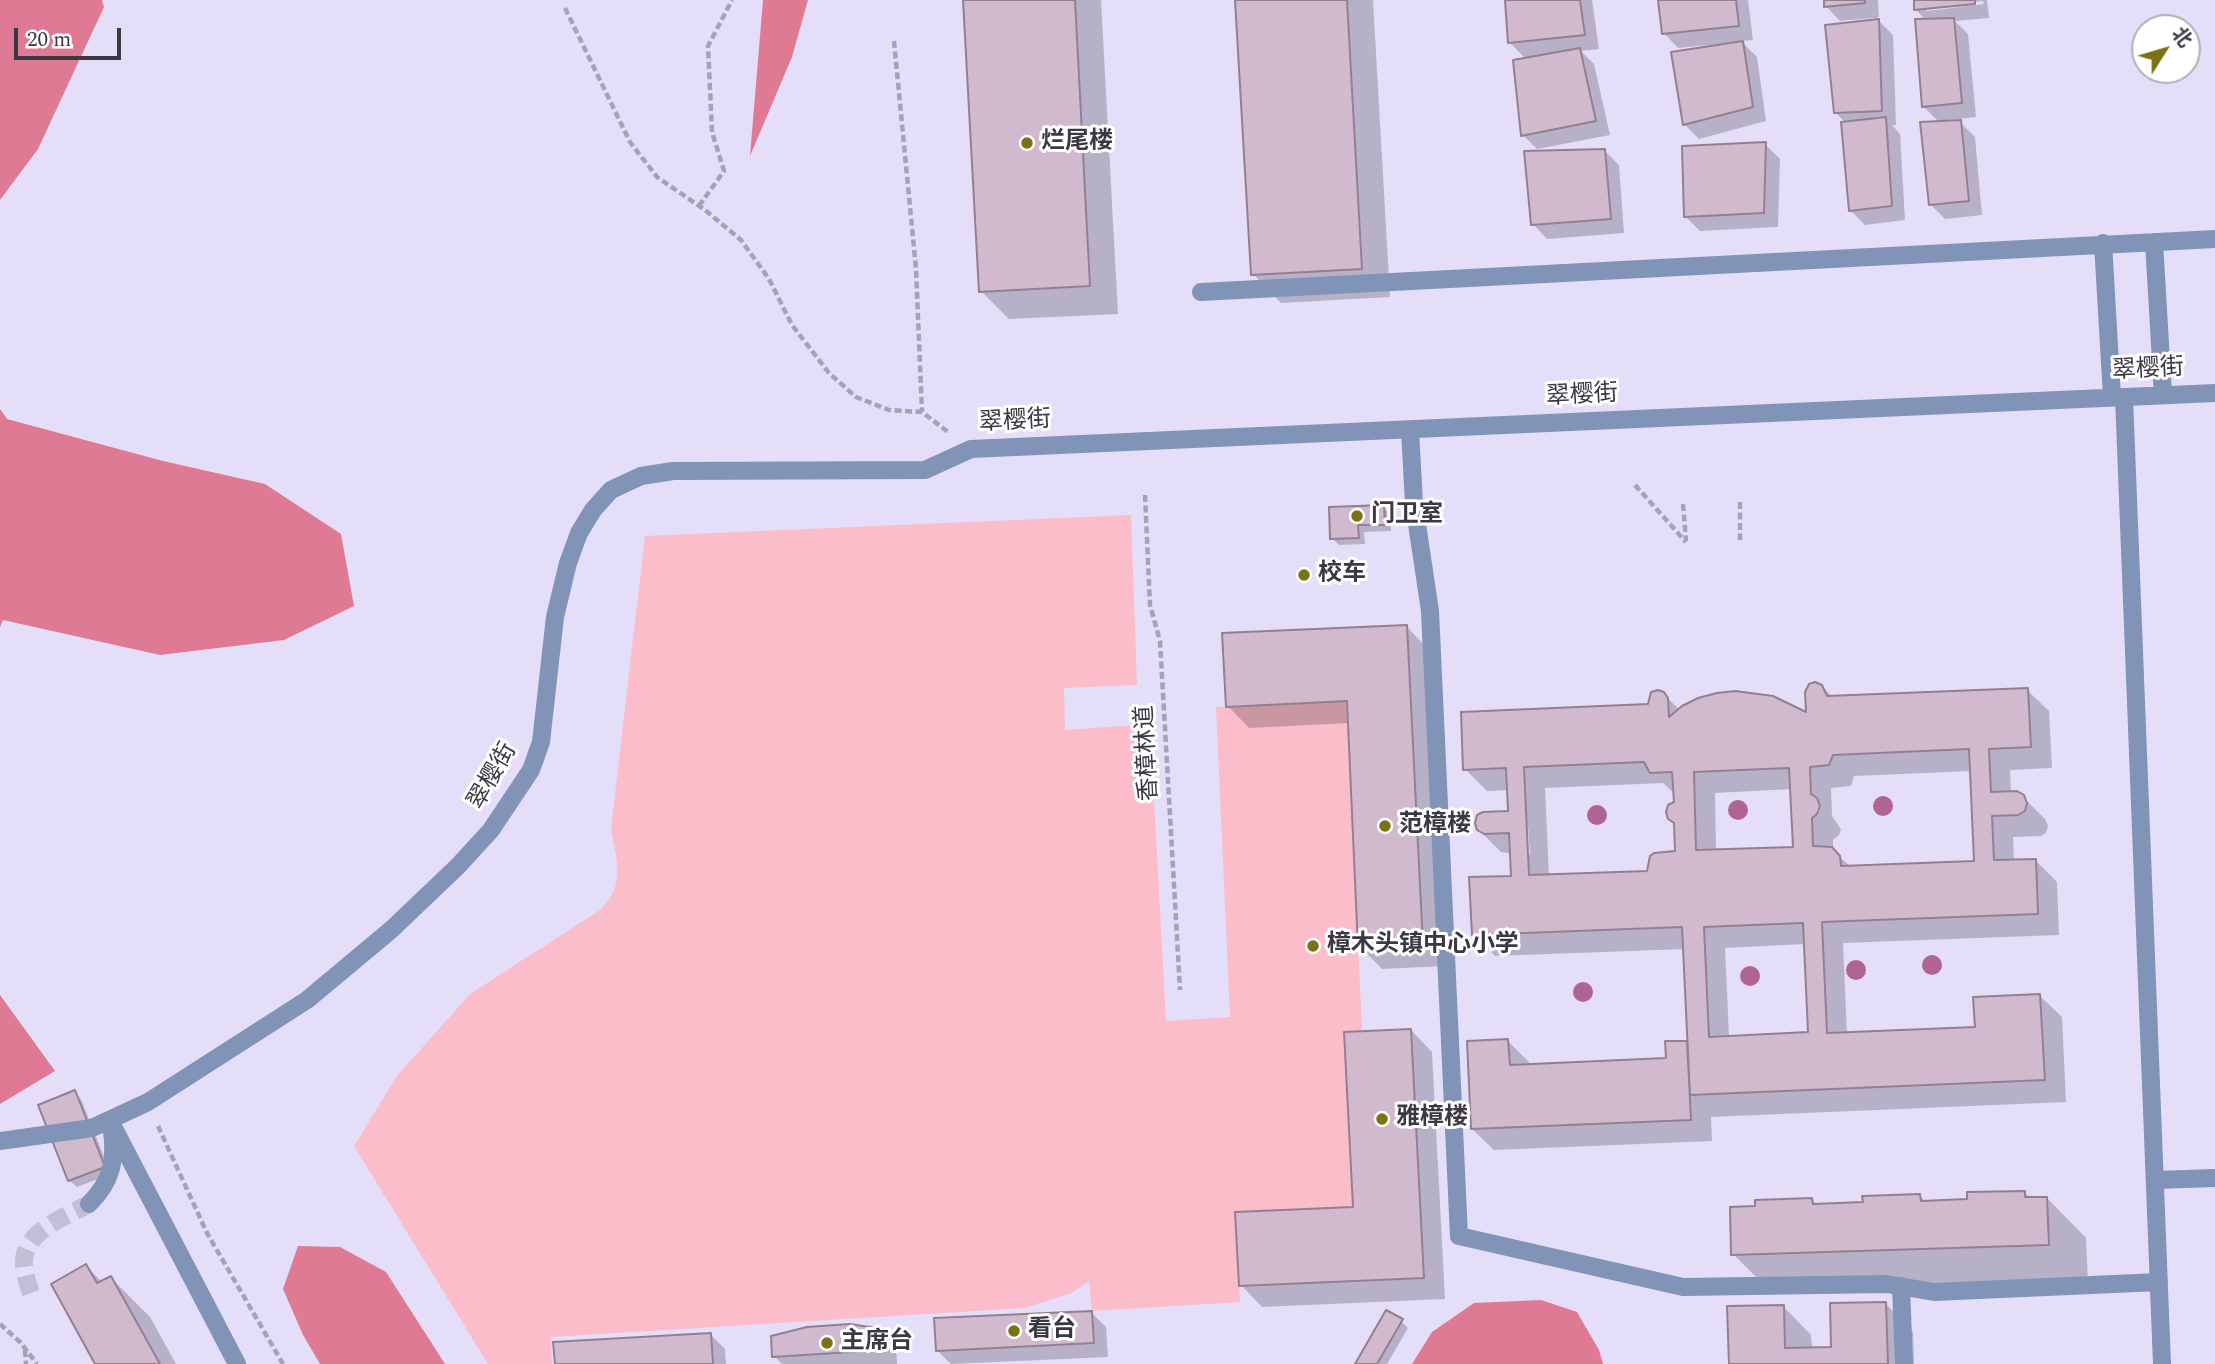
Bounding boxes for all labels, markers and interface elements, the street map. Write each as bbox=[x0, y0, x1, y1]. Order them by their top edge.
scale bar bbox=[18, 14, 124, 58]
north arrow bbox=[2131, 14, 2201, 84]
text: 北 bbox=[2164, 21, 2199, 54]
text: 20 m bbox=[27, 24, 71, 56]
place label: 烂尾楼 bbox=[1041, 129, 1113, 157]
marker: 烂尾楼 bbox=[1019, 135, 1035, 151]
street label: 翠樱街 bbox=[2111, 355, 2185, 387]
street label: 翠樱街 bbox=[1545, 381, 1619, 413]
street label: 翠樱街 bbox=[978, 407, 1052, 439]
place label: 门卫室 bbox=[1371, 502, 1443, 530]
marker: 门卫室 bbox=[1349, 508, 1365, 524]
place label: 校车 bbox=[1318, 561, 1366, 589]
marker: 校车 bbox=[1296, 567, 1312, 583]
street label: 香樟林道 bbox=[1132, 704, 1166, 802]
street label: 翠樱街 bbox=[464, 739, 524, 815]
place label: 范樟楼 bbox=[1399, 812, 1471, 840]
marker: 范樟楼 bbox=[1377, 818, 1393, 834]
place label: 樟木头镇中心小学 bbox=[1327, 932, 1519, 960]
marker: 樟木头镇中心小学 bbox=[1305, 938, 1321, 954]
place label: 雅樟楼 bbox=[1396, 1105, 1468, 1133]
marker: 雅樟楼 bbox=[1374, 1111, 1390, 1127]
place label: 看台 bbox=[1028, 1317, 1076, 1345]
marker: 看台 bbox=[1006, 1323, 1022, 1339]
place label: 主席台 bbox=[841, 1329, 913, 1357]
marker: 主席台 bbox=[819, 1335, 835, 1351]

